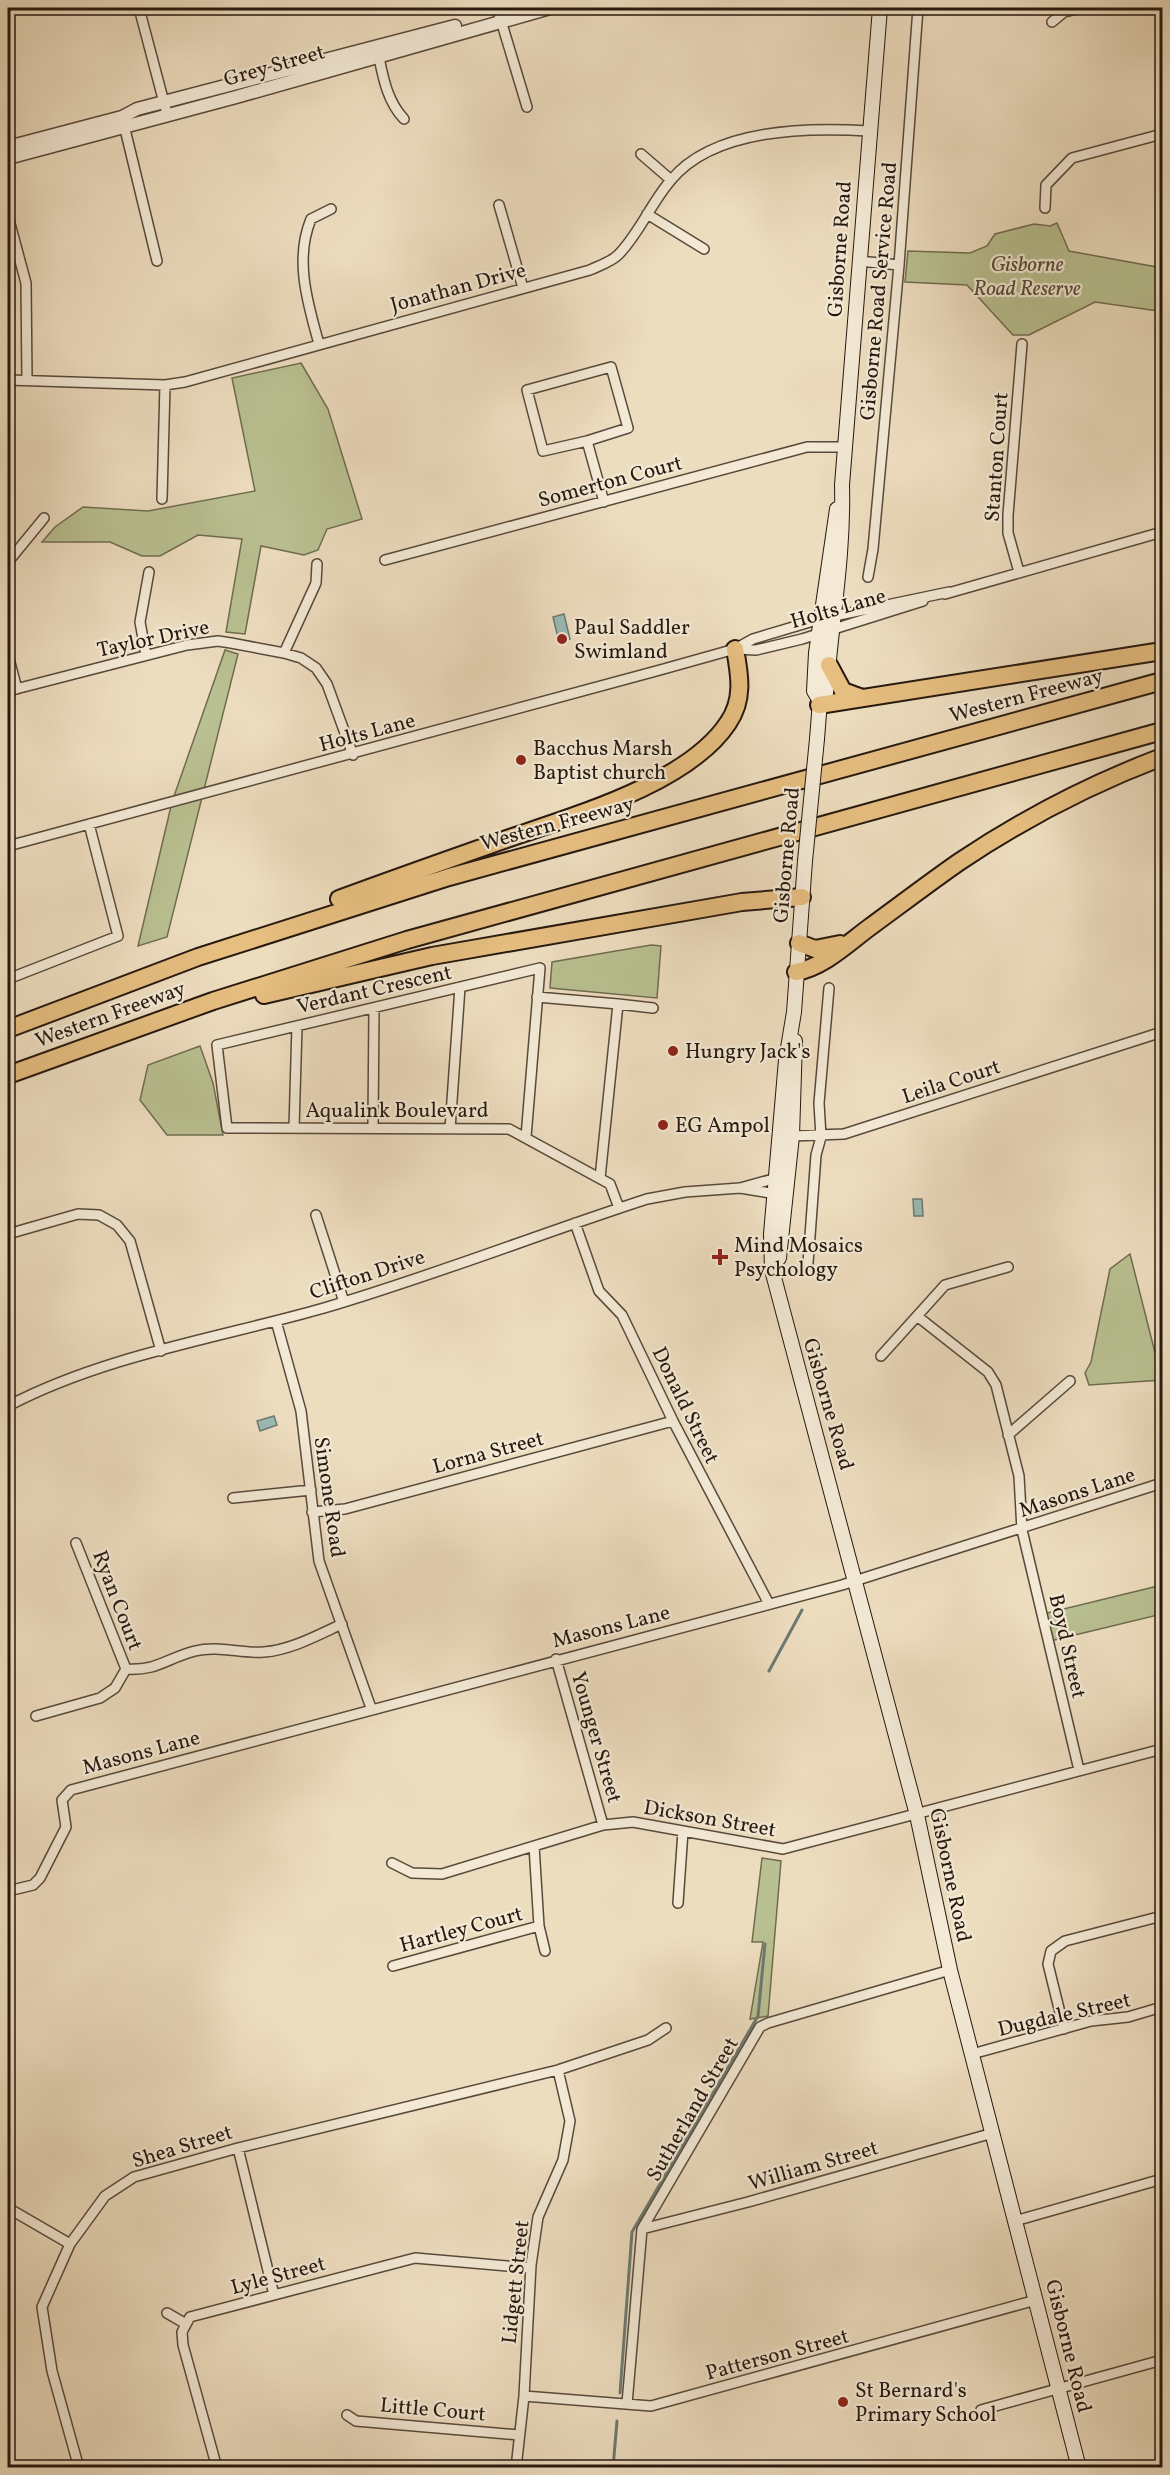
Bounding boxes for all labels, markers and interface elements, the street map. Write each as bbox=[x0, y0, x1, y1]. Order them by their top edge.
street label: Grey Street bbox=[220, 38, 328, 95]
street label: Gisborne Road Service Road bbox=[854, 161, 905, 421]
street label: Gisborne Road bbox=[821, 180, 860, 318]
park label: Gisborne Road Reserve bbox=[973, 251, 1081, 304]
street label: Jonathan Drive bbox=[387, 256, 529, 320]
street label: Stanton Court bbox=[978, 391, 1016, 523]
street label: Somerton Court bbox=[535, 449, 686, 516]
street label: Holts Lane bbox=[787, 582, 890, 637]
street label: Taylor Drive bbox=[95, 613, 212, 665]
place label: Paul Saddler Swimland bbox=[574, 614, 690, 667]
marker: Paul Saddler Swimland bbox=[555, 632, 569, 646]
street label: Western Freeway bbox=[946, 662, 1107, 731]
street label: Holts Lane bbox=[316, 707, 419, 760]
place label: Bacchus Marsh Baptist church bbox=[533, 735, 673, 788]
marker: Bacchus Marsh Baptist church bbox=[514, 753, 528, 767]
street label: Gisborne Road bbox=[767, 786, 808, 924]
street label: Western Freeway bbox=[477, 790, 638, 859]
street label: Verdant Crescent bbox=[294, 959, 455, 1022]
street label: Western Freeway bbox=[31, 975, 190, 1056]
place label: Hungry Jack's bbox=[685, 1038, 810, 1067]
marker: Hungry Jack's bbox=[666, 1044, 680, 1058]
street label: Leila Court bbox=[899, 1053, 1004, 1112]
street label: Aqualink Boulevard bbox=[305, 1097, 489, 1126]
place label: EG Ampol bbox=[675, 1112, 770, 1141]
marker: EG Ampol bbox=[656, 1118, 670, 1132]
place label: Mind Mosaics Psychology bbox=[734, 1232, 863, 1285]
street label: Clifton Drive bbox=[306, 1243, 429, 1308]
marker: Mind Mosaics Psychology bbox=[711, 1248, 729, 1266]
street label: Gisborne Road bbox=[795, 1335, 860, 1474]
street label: Donald Street bbox=[644, 1342, 725, 1469]
street label: Lorna Street bbox=[430, 1425, 547, 1482]
street label: Simone Road bbox=[306, 1435, 351, 1560]
street label: Masons Lane bbox=[1016, 1461, 1139, 1526]
street label: Ryan Court bbox=[84, 1546, 149, 1655]
street label: Boyd Street bbox=[1040, 1591, 1093, 1701]
street label: Masons Lane bbox=[549, 1599, 673, 1656]
street label: Younger Street bbox=[563, 1668, 628, 1807]
street label: Masons Lane bbox=[79, 1724, 203, 1783]
street label: Dickson Street bbox=[641, 1794, 778, 1845]
street label: Gisborne Road bbox=[921, 1806, 978, 1945]
street label: Hartley Court bbox=[397, 1900, 526, 1961]
street label: Dugdale Street bbox=[995, 1986, 1134, 2045]
street label: Sutherland Street bbox=[640, 2032, 746, 2187]
street label: Shea Street bbox=[129, 2118, 236, 2176]
street label: William Street bbox=[745, 2134, 882, 2199]
street label: Lidgett Street bbox=[496, 2219, 537, 2346]
street label: Lyle Street bbox=[228, 2250, 329, 2303]
street label: Gisborne Road bbox=[1037, 2277, 1098, 2416]
street label: Patterson Street bbox=[702, 2322, 852, 2389]
place label: St Bernard's Primary School bbox=[855, 2377, 996, 2430]
street label: Little Court bbox=[379, 2391, 487, 2430]
marker: St Bernard's Primary School bbox=[836, 2395, 850, 2409]

